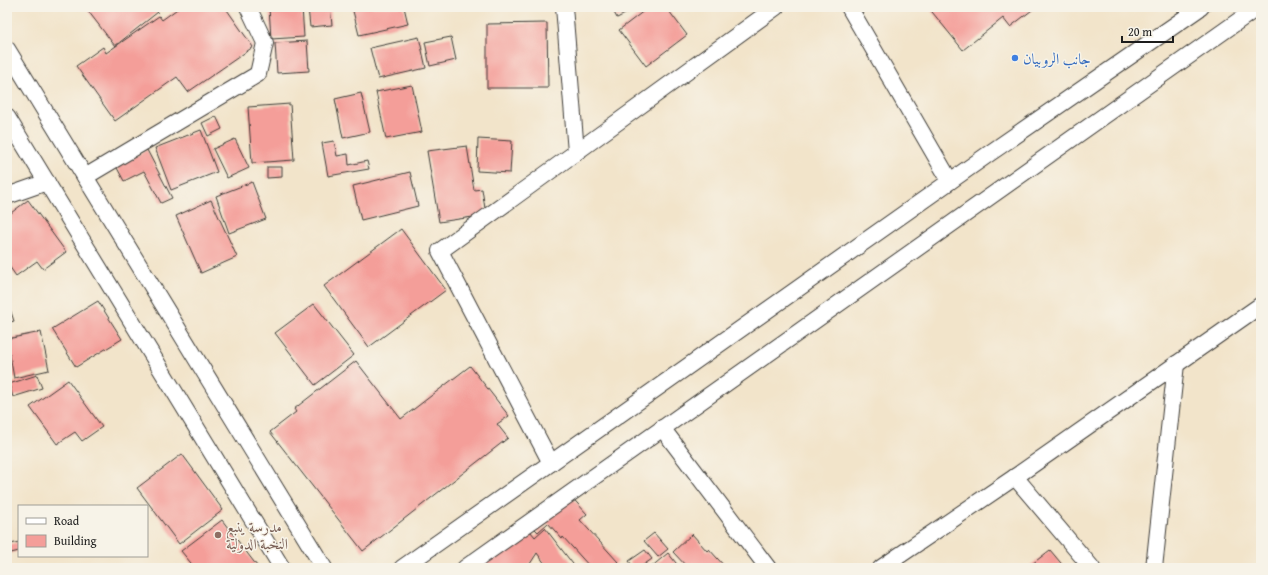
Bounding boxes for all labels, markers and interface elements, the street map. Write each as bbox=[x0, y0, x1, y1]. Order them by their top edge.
scale bar bbox=[1122, 18, 1173, 44]
text: 20 m bbox=[1128, 23, 1152, 40]
place label: جانب الروبيان bbox=[1023, 48, 1091, 69]
marker: جانب الروبيان bbox=[1010, 53, 1020, 63]
legend bbox=[18, 505, 148, 557]
text: Road bbox=[54, 512, 80, 529]
place label: مدرسة ينبع النخبة الدولية bbox=[226, 516, 288, 554]
marker: مدرسة ينبع النخبة الدولية bbox=[213, 530, 223, 540]
text: Building bbox=[54, 532, 97, 549]

